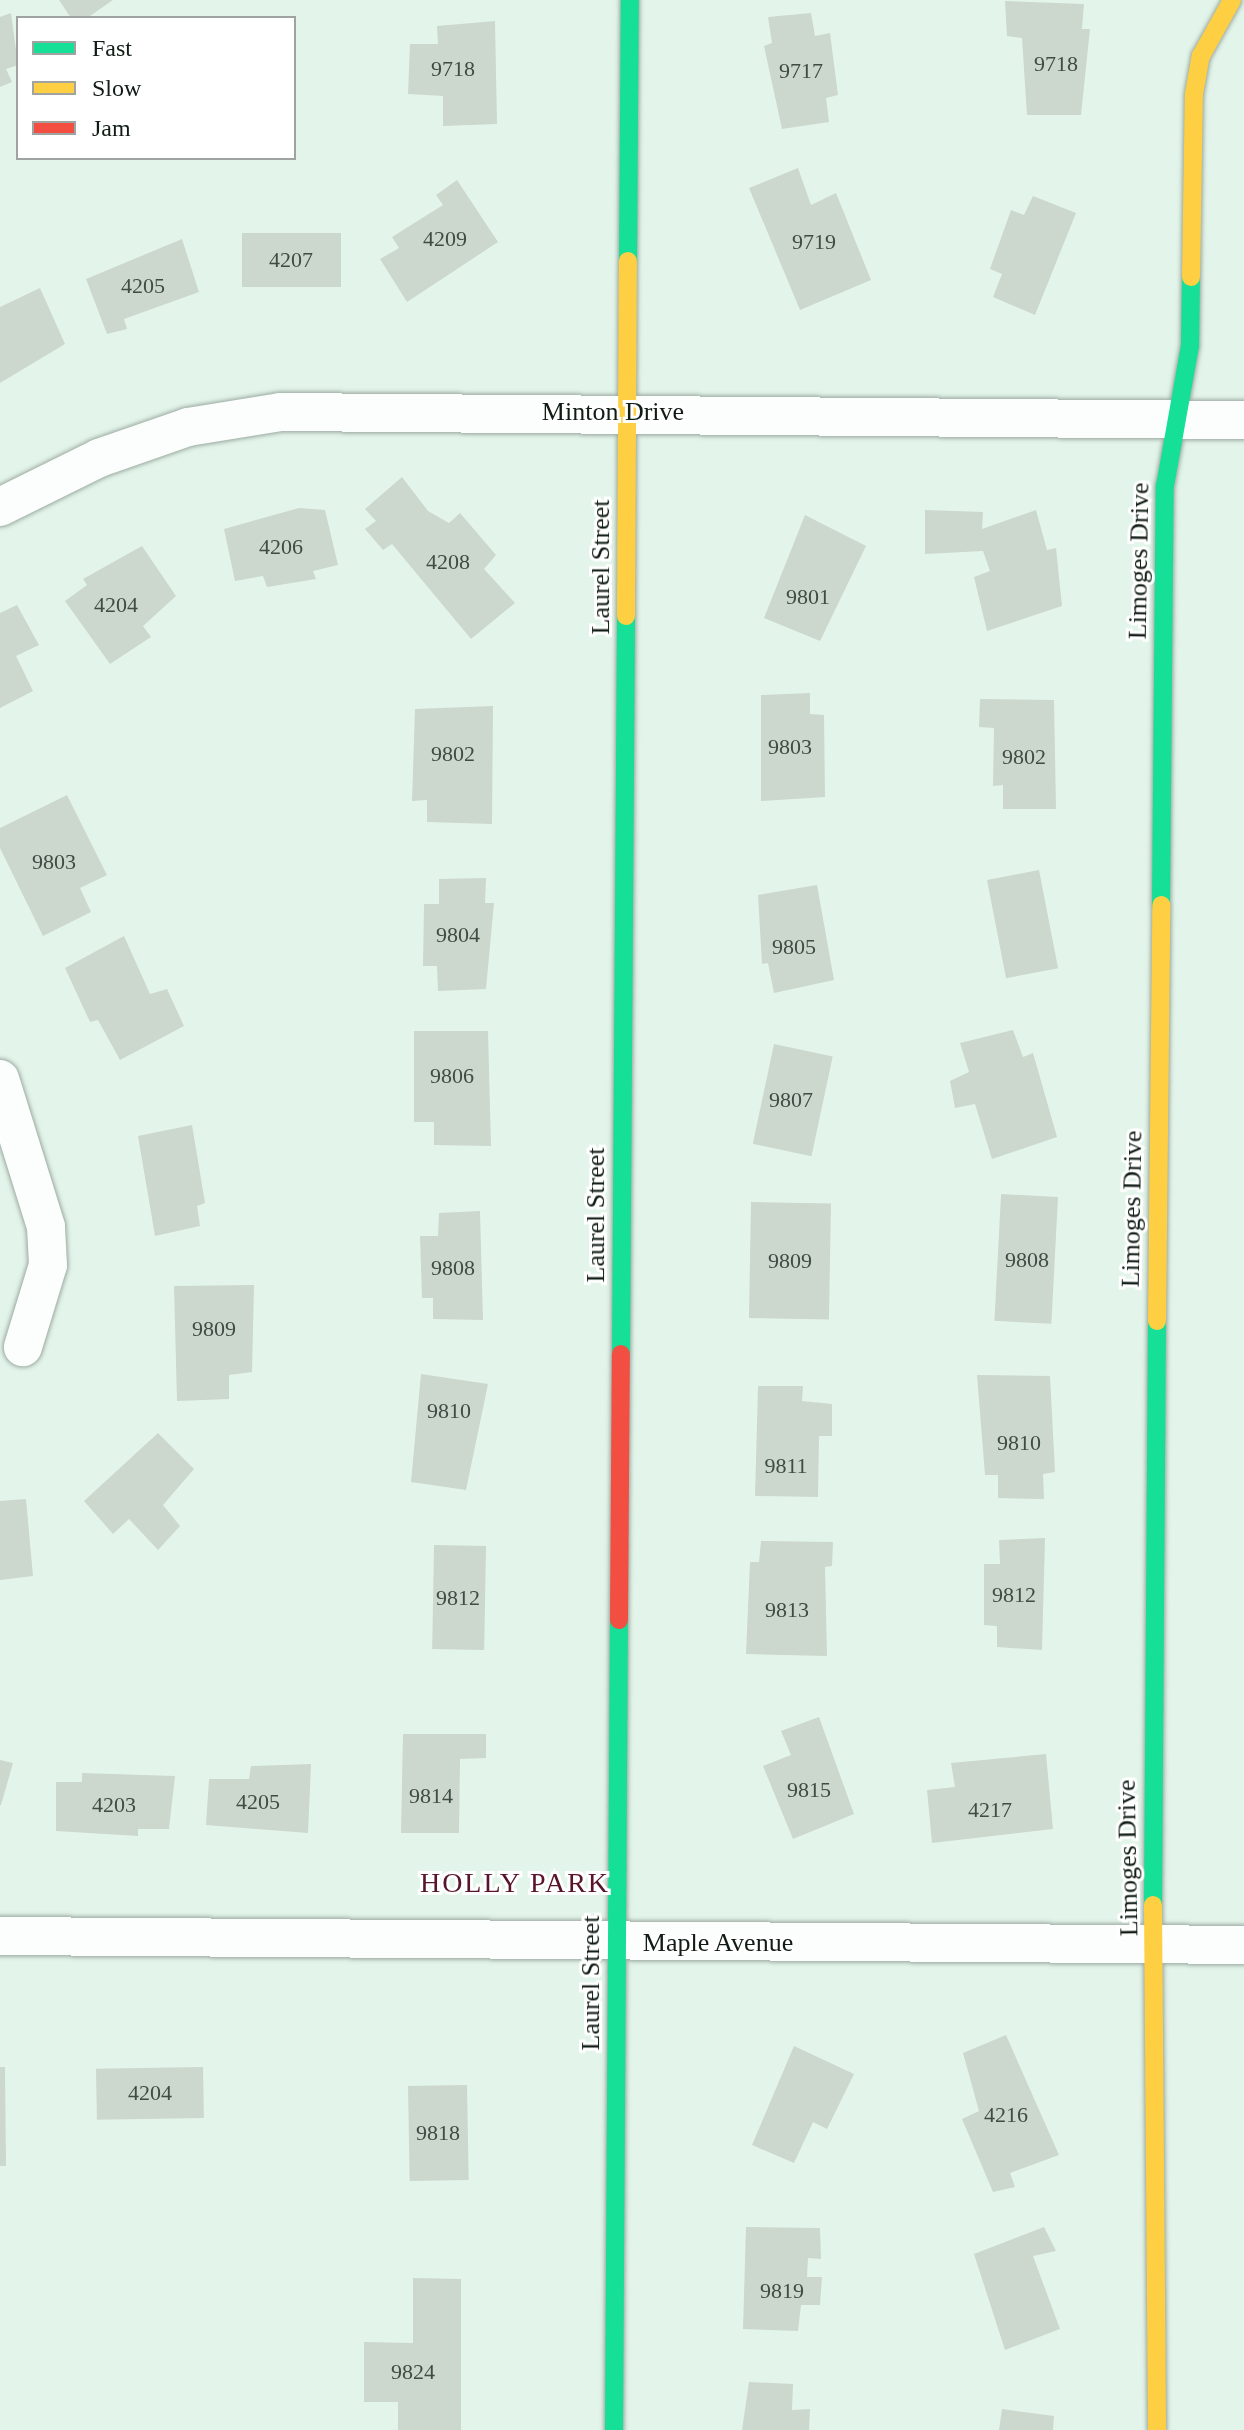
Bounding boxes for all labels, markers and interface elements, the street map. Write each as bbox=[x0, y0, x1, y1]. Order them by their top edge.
legend bbox=[16, 16, 296, 160]
text: Fast bbox=[92, 35, 132, 61]
house number: 9718 bbox=[1034, 51, 1078, 77]
house number: 9718 bbox=[431, 56, 475, 82]
house number: 9717 bbox=[779, 58, 823, 84]
text: Slow bbox=[92, 75, 141, 101]
text: Jam bbox=[92, 115, 131, 141]
house number: 4209 bbox=[423, 226, 467, 252]
house number: 9719 bbox=[792, 229, 836, 255]
house number: 4207 bbox=[269, 247, 313, 273]
house number: 4205 bbox=[121, 273, 165, 299]
street label: Minton Drive bbox=[542, 396, 684, 428]
street label: Limoges Drive bbox=[1122, 482, 1156, 640]
street label: Laurel Street bbox=[585, 500, 617, 634]
house number: 4206 bbox=[259, 534, 303, 560]
house number: 4208 bbox=[426, 549, 470, 575]
house number: 9801 bbox=[786, 584, 830, 610]
house number: 4204 bbox=[94, 592, 138, 618]
house number: 9803 bbox=[768, 734, 812, 760]
house number: 9802 bbox=[431, 741, 475, 767]
house number: 9802 bbox=[1002, 744, 1046, 770]
house number: 9803 bbox=[32, 849, 76, 875]
house number: 9804 bbox=[436, 922, 480, 948]
house number: 9805 bbox=[772, 934, 816, 960]
house number: 9806 bbox=[430, 1063, 474, 1089]
house number: 9807 bbox=[769, 1087, 813, 1113]
street label: Limoges Drive bbox=[1115, 1130, 1149, 1288]
street label: Laurel Street bbox=[580, 1148, 612, 1282]
house number: 9808 bbox=[1005, 1247, 1049, 1273]
house number: 9809 bbox=[768, 1248, 812, 1274]
house number: 9808 bbox=[431, 1255, 475, 1281]
house number: 9809 bbox=[192, 1316, 236, 1342]
house number: 9810 bbox=[427, 1398, 471, 1424]
house number: 9810 bbox=[997, 1430, 1041, 1456]
house number: 9811 bbox=[764, 1453, 808, 1479]
house number: 9812 bbox=[992, 1582, 1036, 1608]
house number: 9812 bbox=[436, 1585, 480, 1611]
house number: 9813 bbox=[765, 1597, 809, 1623]
house number: 9815 bbox=[787, 1777, 831, 1803]
street label: Limoges Drive bbox=[1111, 1779, 1145, 1937]
house number: 9814 bbox=[409, 1783, 453, 1809]
house number: 4205 bbox=[236, 1789, 280, 1815]
house number: 4203 bbox=[92, 1792, 136, 1818]
house number: 4217 bbox=[968, 1797, 1012, 1823]
district label: HOLLY PARK bbox=[419, 1866, 611, 1900]
street label: Laurel Street bbox=[575, 1916, 607, 2050]
street label: Maple Avenue bbox=[642, 1927, 794, 1959]
house number: 4204 bbox=[128, 2080, 172, 2106]
house number: 4216 bbox=[984, 2102, 1028, 2128]
house number: 9818 bbox=[416, 2120, 460, 2146]
house number: 9819 bbox=[760, 2278, 804, 2304]
house number: 9824 bbox=[391, 2359, 435, 2385]

